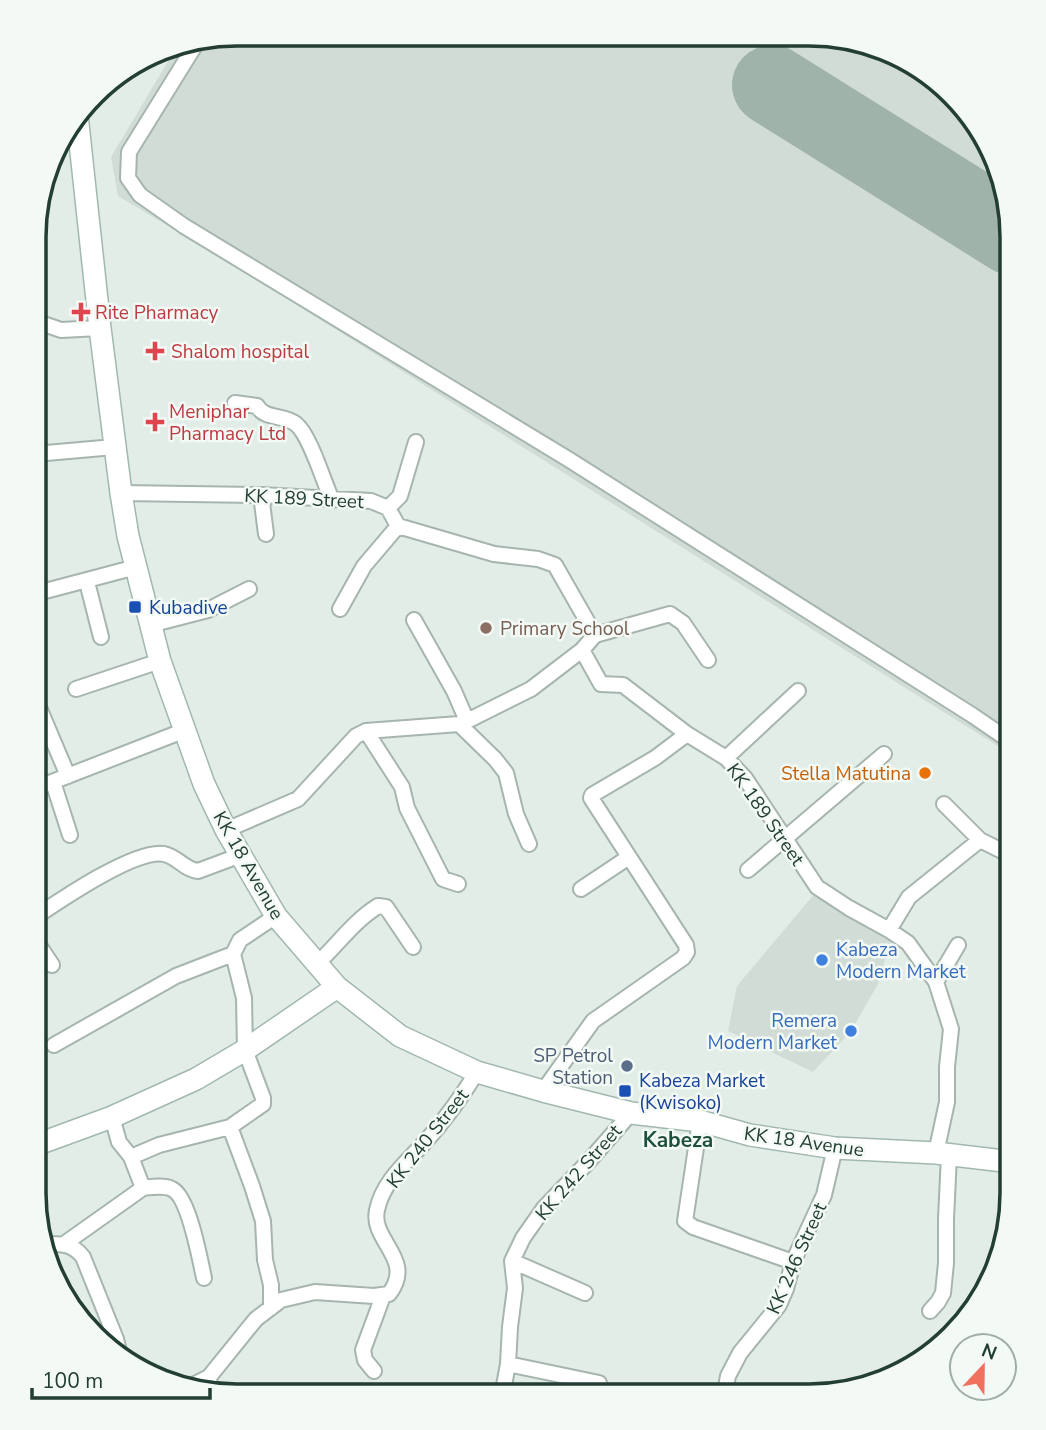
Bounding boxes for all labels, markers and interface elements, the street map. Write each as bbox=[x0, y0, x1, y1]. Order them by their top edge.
place label: Rite Pharmacy bbox=[95, 300, 219, 326]
marker: Rite Pharmacy bbox=[73, 304, 89, 320]
place label: Shalom hospital bbox=[171, 339, 309, 365]
marker: Shalom hospital bbox=[145, 341, 165, 361]
place label: Meniphar Pharmacy Ltd bbox=[169, 399, 286, 447]
marker: Meniphar Pharmacy Ltd bbox=[147, 414, 163, 430]
street label: KK 189 Street bbox=[244, 483, 365, 515]
place label: Kubadive bbox=[149, 595, 228, 621]
marker: Kubadive bbox=[127, 599, 143, 615]
place label: Primary School bbox=[500, 616, 630, 642]
marker: Primary School bbox=[478, 620, 494, 636]
street label: KK 189 Street bbox=[720, 758, 810, 871]
place label: Stella Matutina bbox=[781, 761, 911, 787]
marker: Stella Matutina bbox=[917, 765, 933, 781]
street label: KK 18 Avenue bbox=[207, 807, 290, 924]
place label: Kabeza Modern Market bbox=[836, 937, 966, 985]
marker: Kabeza Modern Market bbox=[814, 952, 830, 968]
place label: Remera Modern Market bbox=[707, 1008, 837, 1056]
marker: Remera Modern Market bbox=[843, 1023, 859, 1039]
place label: SP Petrol Station bbox=[533, 1043, 613, 1091]
marker: SP Petrol Station bbox=[619, 1058, 635, 1074]
place label: Kabeza Market (Kwisoko) bbox=[639, 1068, 765, 1116]
street label: KK 240 Street bbox=[381, 1083, 475, 1194]
marker: Kabeza Market (Kwisoko) bbox=[617, 1083, 633, 1099]
street label: KK 242 Street bbox=[530, 1119, 628, 1226]
street label: KK 18 Avenue bbox=[742, 1121, 866, 1163]
district label: Kabeza bbox=[643, 1126, 713, 1154]
street label: KK 246 Street bbox=[761, 1198, 833, 1318]
north arrow bbox=[948, 1332, 1018, 1402]
text: N bbox=[978, 1337, 1000, 1367]
scale bar bbox=[32, 1356, 210, 1400]
text: 100 m bbox=[42, 1367, 103, 1395]

